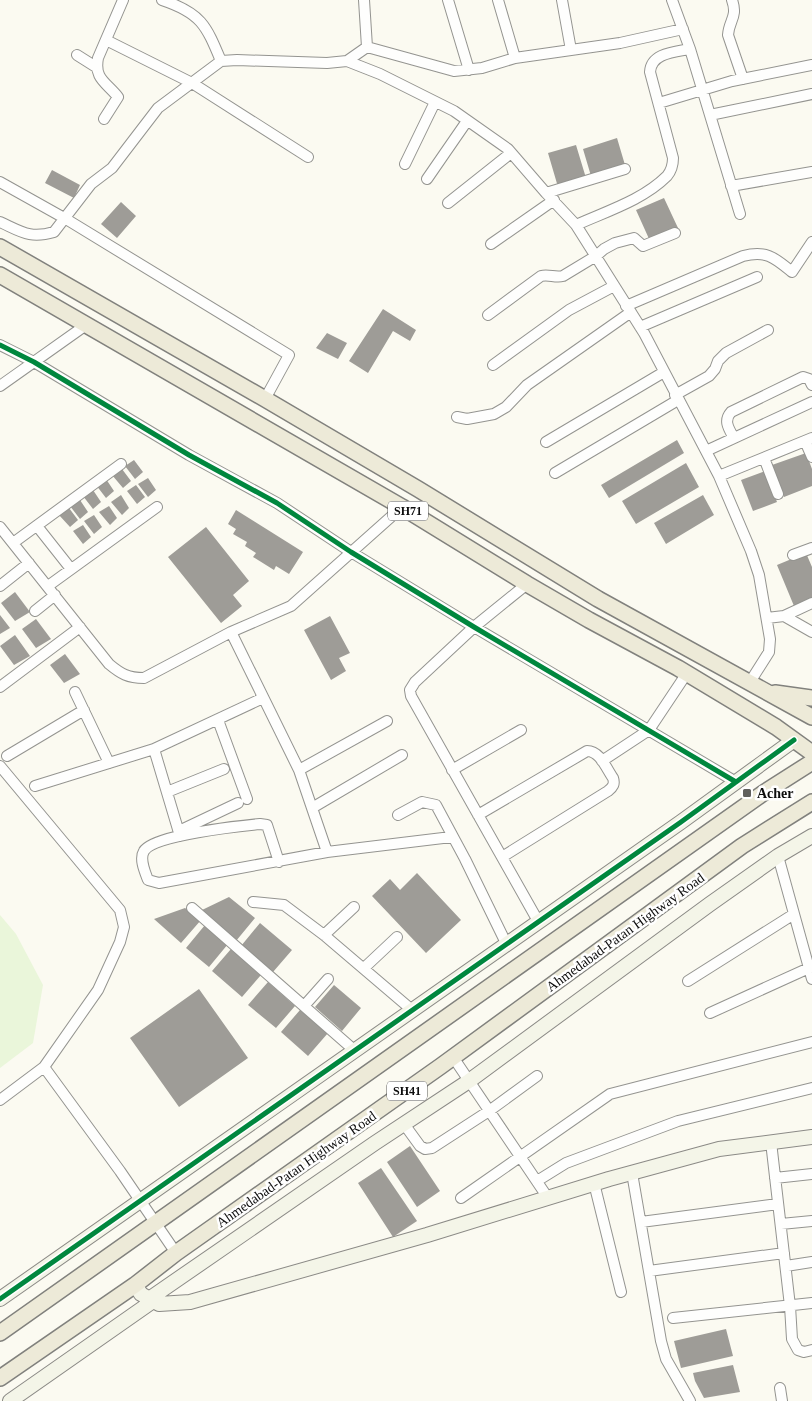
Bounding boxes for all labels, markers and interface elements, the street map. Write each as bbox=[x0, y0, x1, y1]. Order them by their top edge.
road number: SH71 bbox=[388, 502, 428, 520]
place label: Acher bbox=[757, 786, 794, 801]
marker: Acher bbox=[741, 787, 753, 799]
street label: Ahmedabad-Patan Highway Road bbox=[544, 870, 707, 995]
road number: SH41 bbox=[387, 1082, 427, 1100]
street label: Ahmedabad-Patan Highway Road bbox=[214, 1108, 379, 1230]

